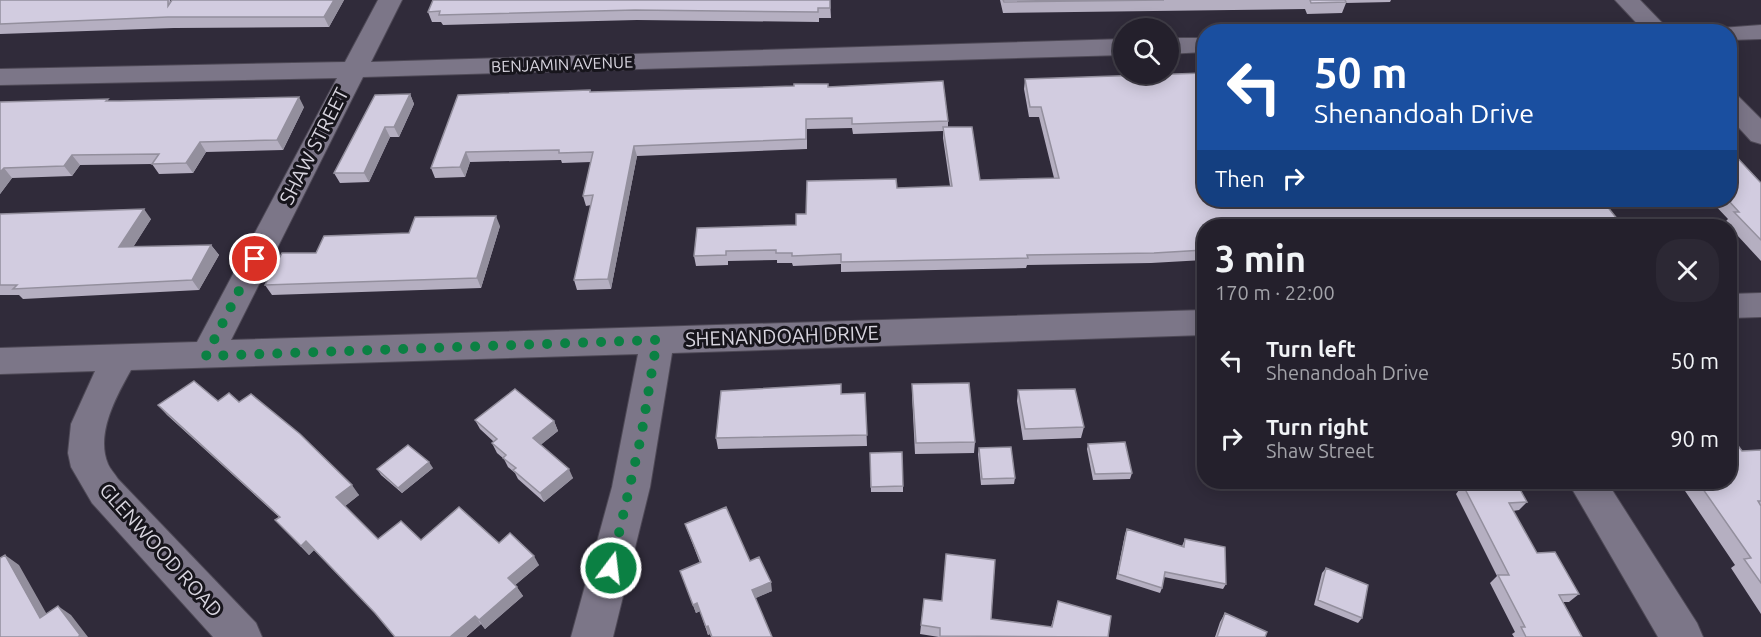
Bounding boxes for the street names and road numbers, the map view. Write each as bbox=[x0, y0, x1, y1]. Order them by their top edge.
street label: BENJAMIN AVENUE bbox=[491, 53, 633, 75]
street label: SHAW STREET bbox=[274, 84, 353, 208]
street label: SHENANDOAH DRIVE bbox=[685, 321, 879, 350]
street label: GLENWOOD ROAD bbox=[95, 478, 227, 621]

